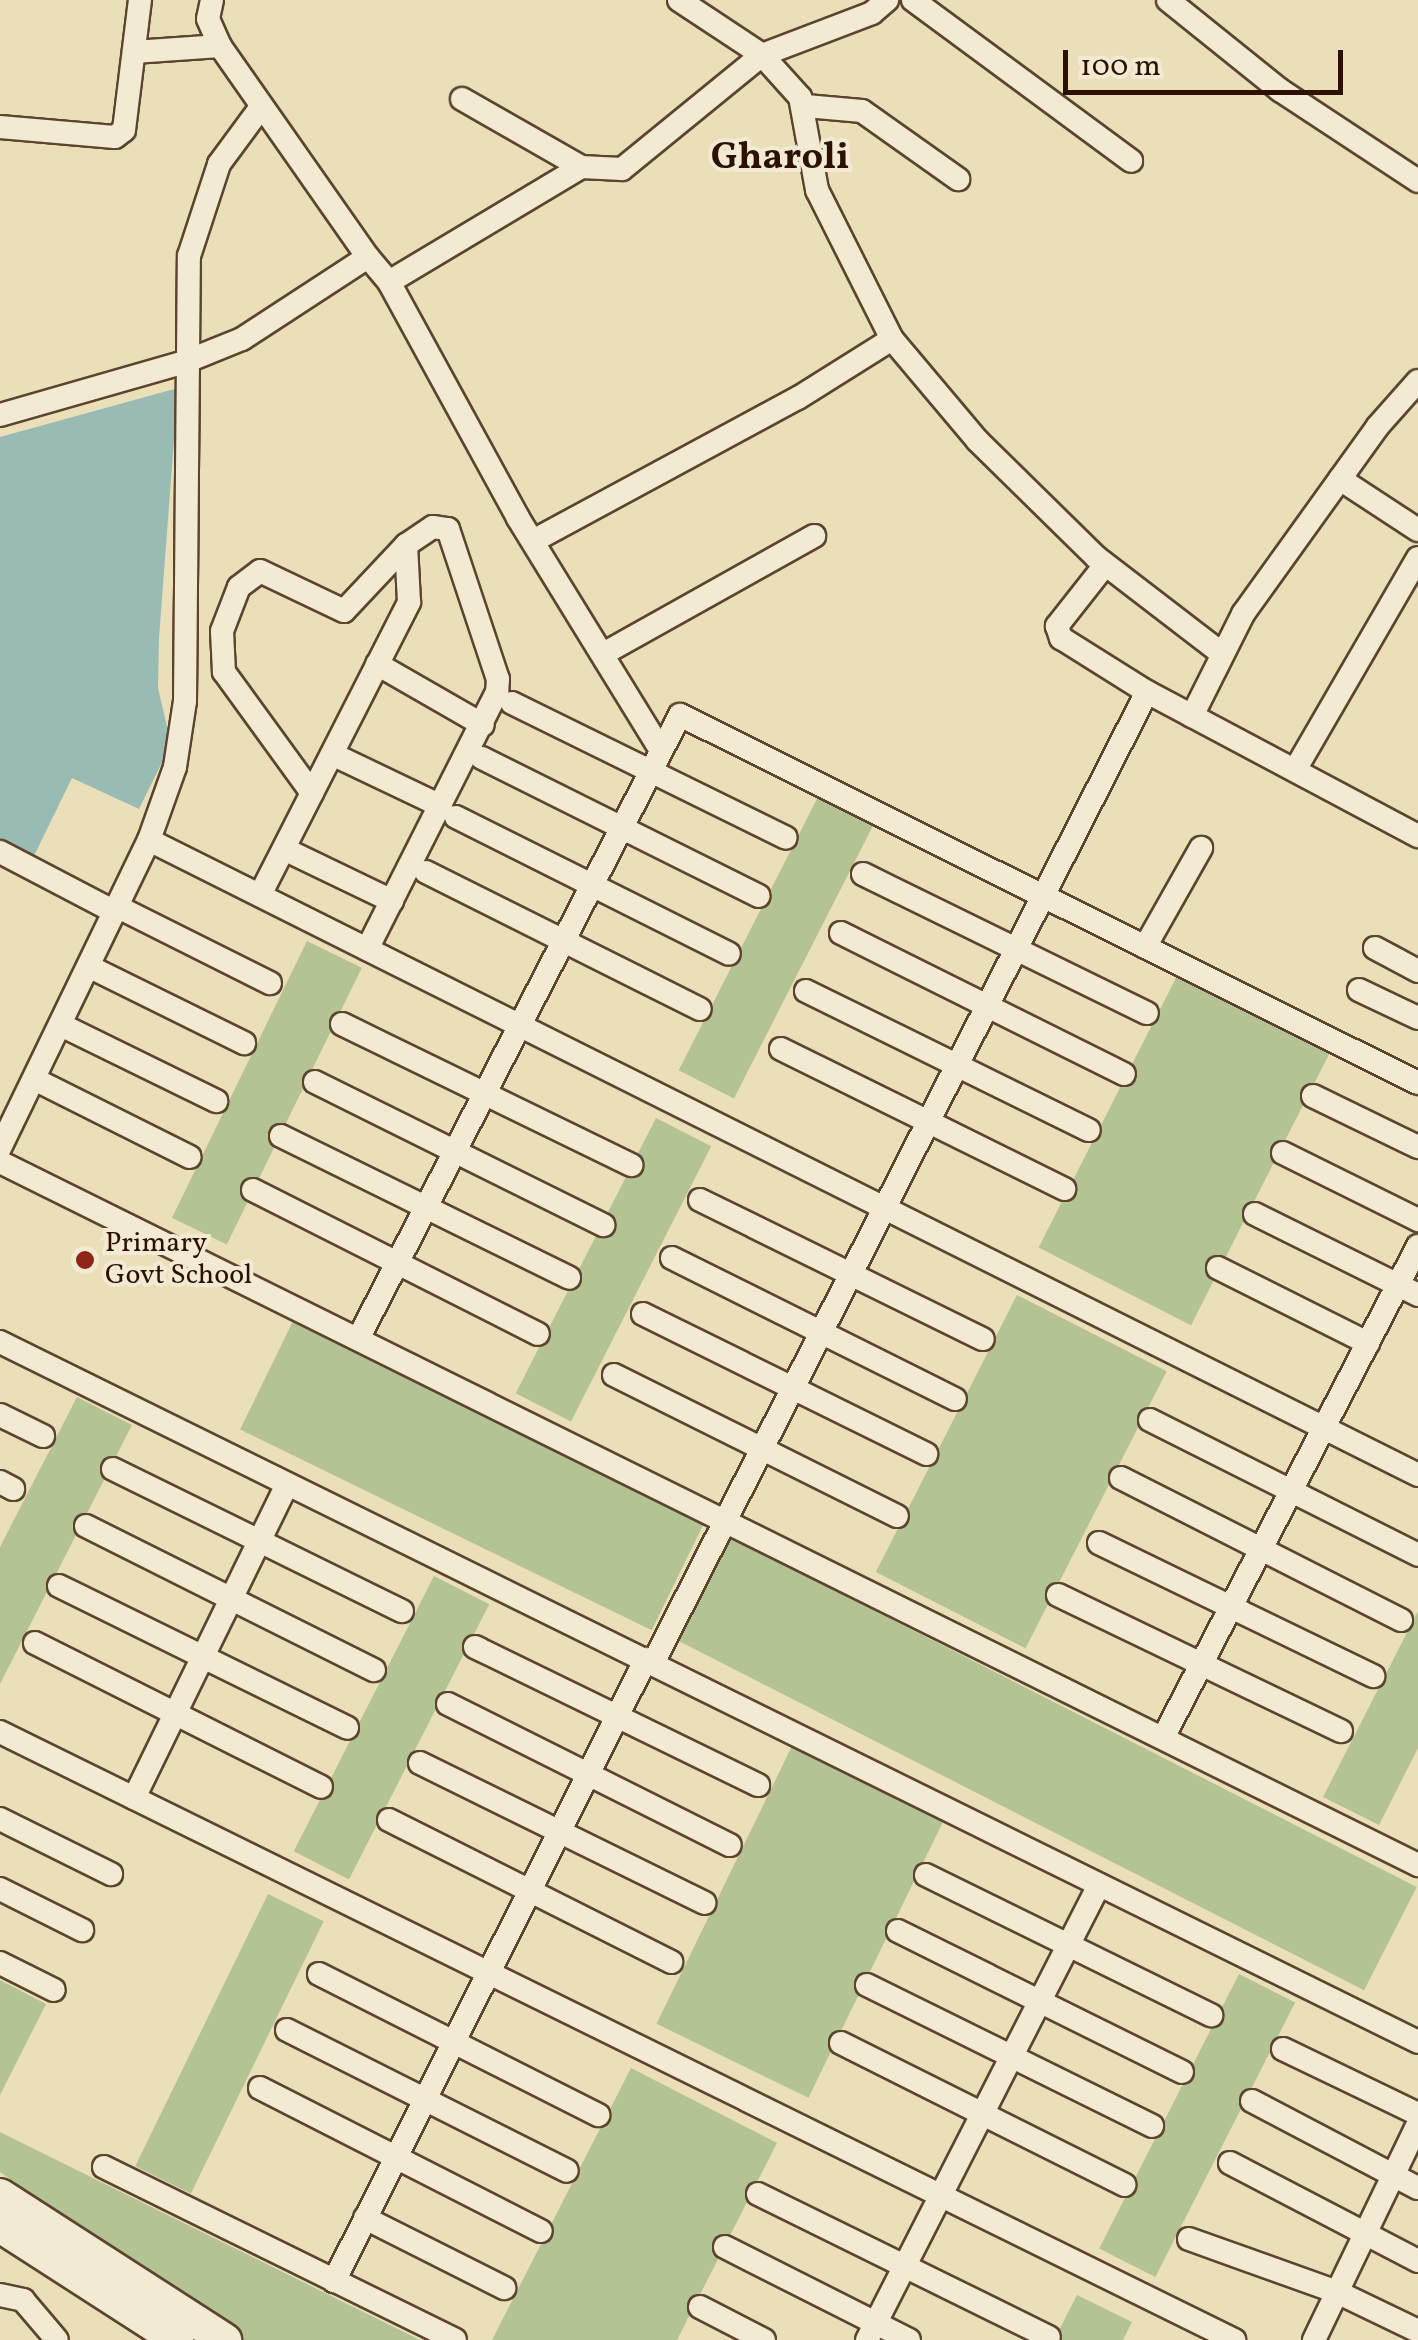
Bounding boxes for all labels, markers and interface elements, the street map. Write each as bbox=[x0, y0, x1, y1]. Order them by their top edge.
scale bar bbox=[1068, 30, 1348, 92]
text: 100 m bbox=[1080, 46, 1161, 88]
district label: Gharoli bbox=[711, 136, 849, 182]
place label: Primary Govt School bbox=[105, 1227, 252, 1293]
marker: Primary Govt School bbox=[74, 1249, 96, 1271]

